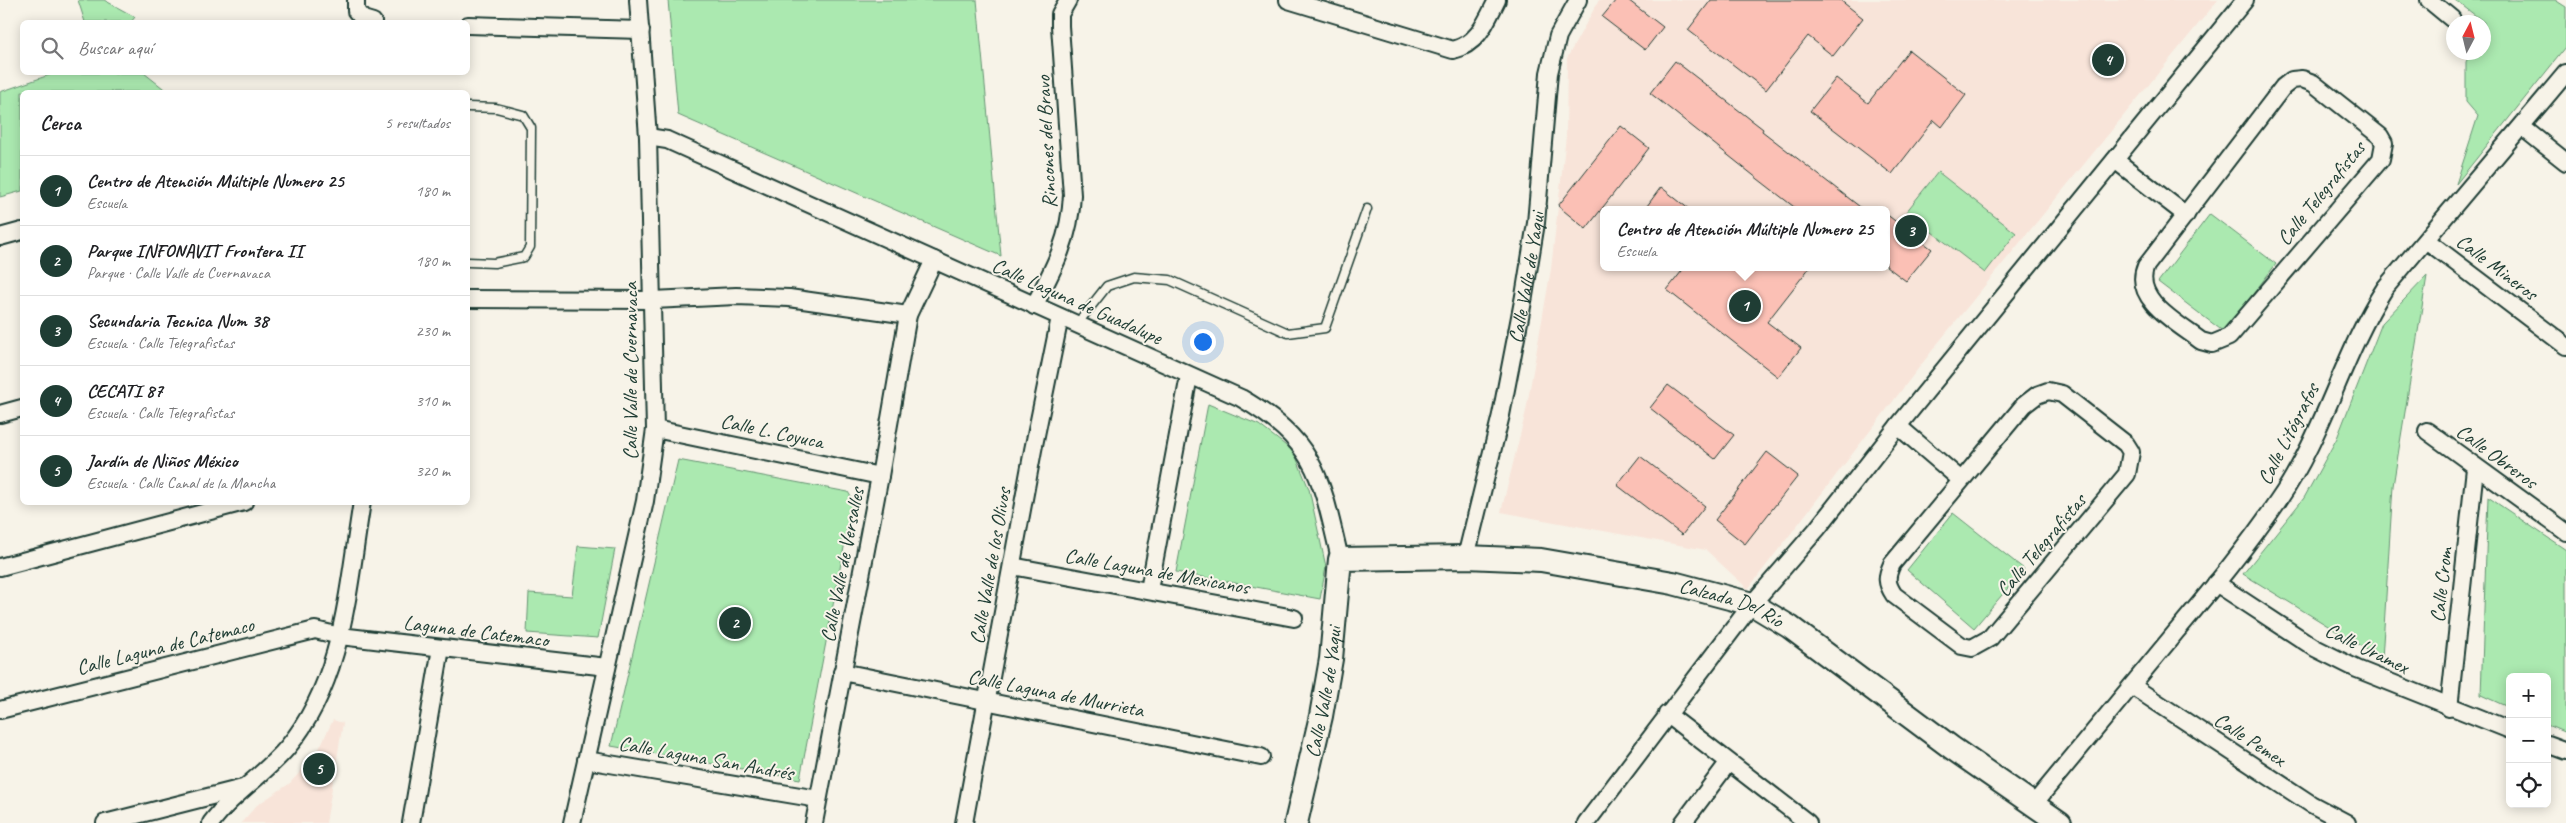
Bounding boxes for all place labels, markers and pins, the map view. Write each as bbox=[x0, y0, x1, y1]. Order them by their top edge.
pin: 4 bbox=[2092, 41, 2124, 79]
pin: 3 bbox=[1895, 212, 1927, 250]
pin: 1 bbox=[1729, 287, 1761, 325]
pin: 2 bbox=[719, 604, 751, 642]
pin: 5 bbox=[303, 750, 335, 788]

